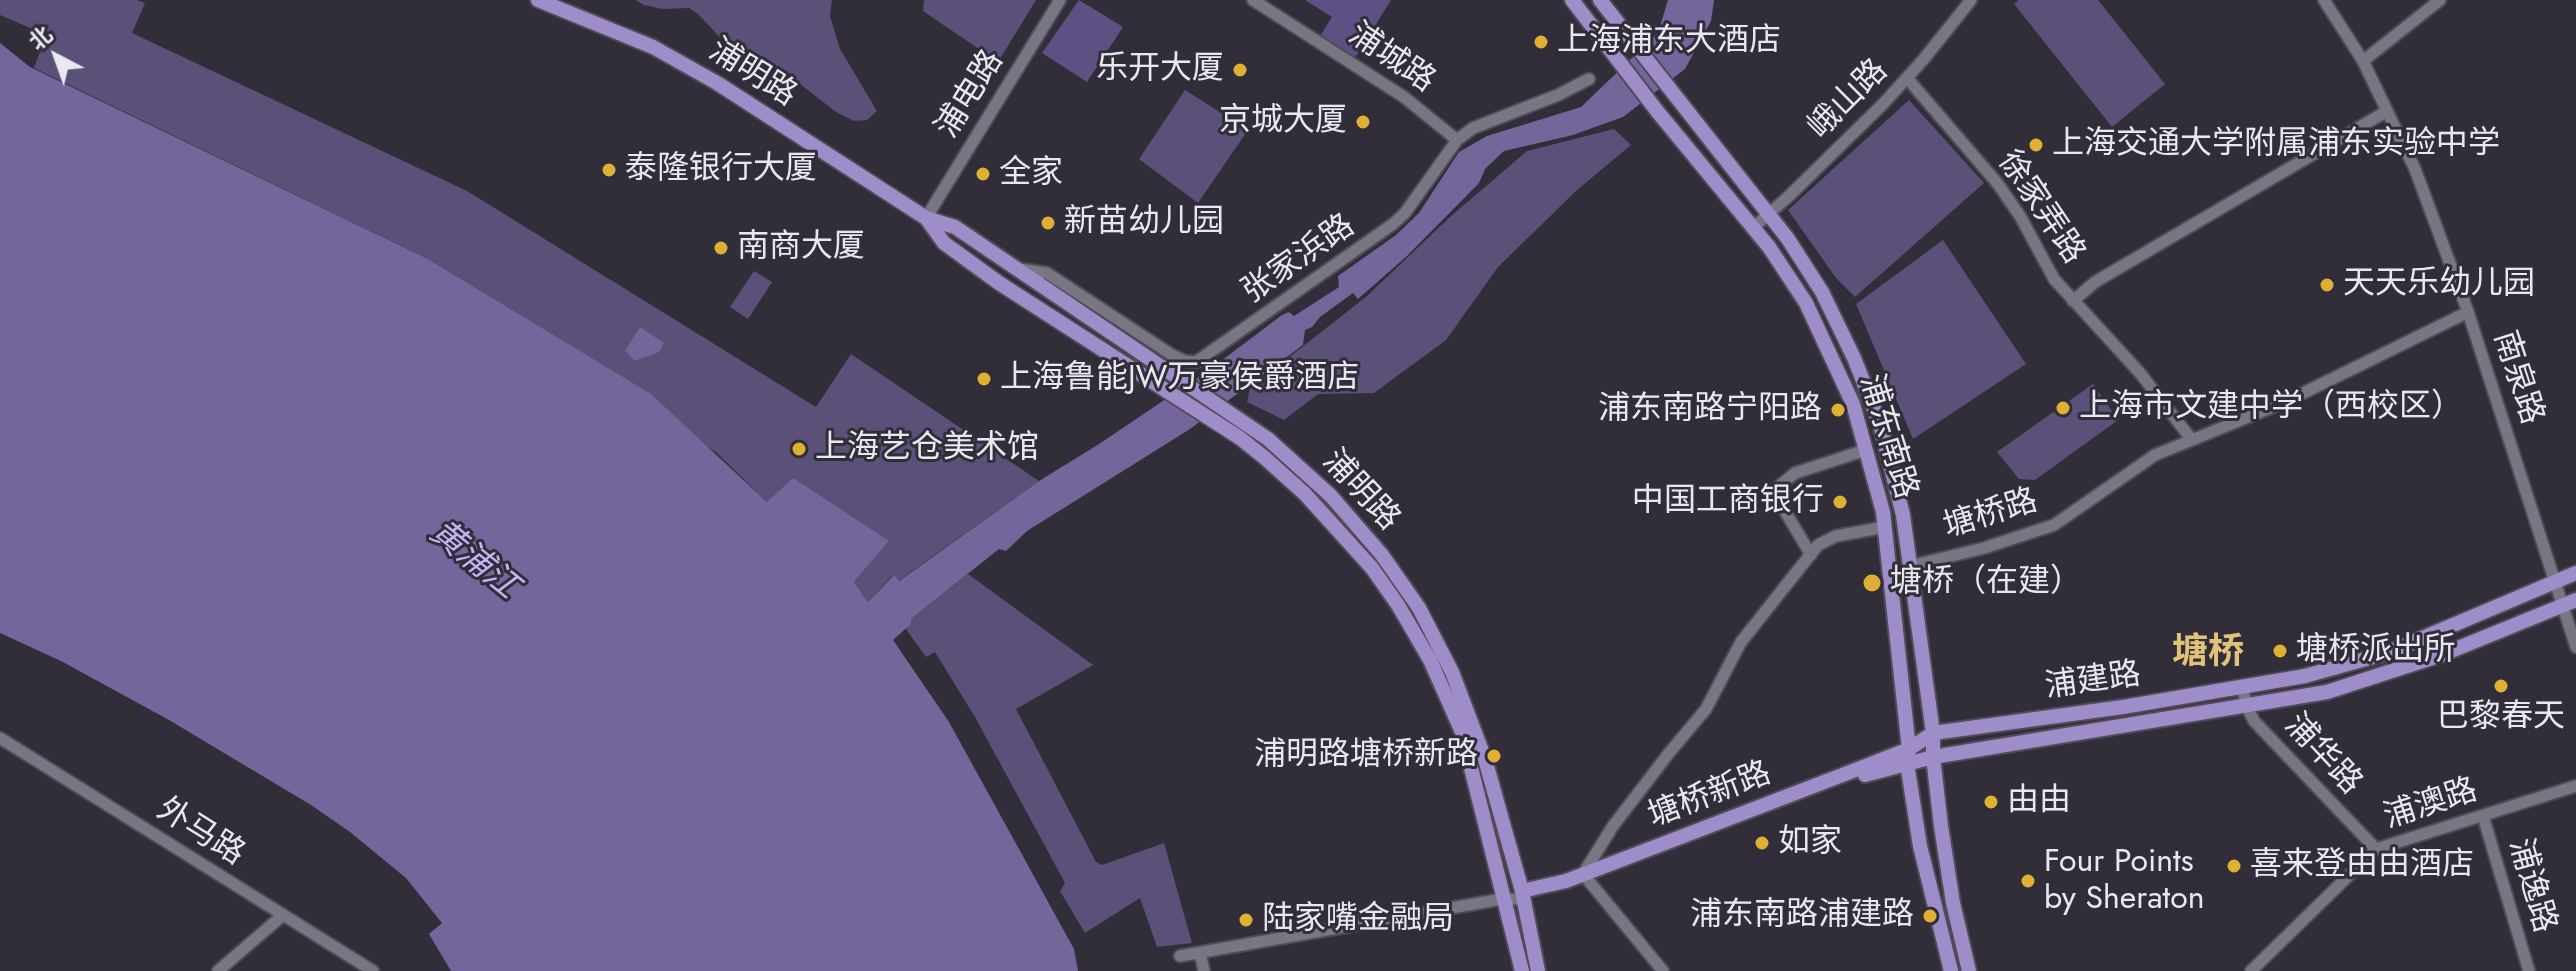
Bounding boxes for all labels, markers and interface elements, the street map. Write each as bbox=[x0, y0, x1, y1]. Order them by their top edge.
north arrow bbox=[16, 16, 96, 96]
street label: 浦城路 bbox=[1340, 16, 1442, 102]
text: 北 bbox=[21, 19, 59, 57]
place label: 上海浦东大酒店 bbox=[1557, 23, 1781, 61]
street label: 浦明路 bbox=[701, 32, 803, 116]
marker: 上海浦东大酒店 bbox=[1532, 33, 1550, 51]
street label: 浦电路 bbox=[929, 44, 1013, 146]
place label: 乐开大厦 bbox=[1096, 51, 1224, 89]
street label: 峨山路 bbox=[1801, 52, 1897, 148]
marker: 乐开大厦 bbox=[1231, 61, 1249, 79]
place label: 京城大厦 bbox=[1219, 103, 1347, 141]
marker: 京城大厦 bbox=[1354, 113, 1372, 131]
place label: 上海交通大学附属浦东实验中学 bbox=[2052, 126, 2500, 164]
marker: 上海交通大学附属浦东实验中学 bbox=[2027, 136, 2045, 154]
street label: 徐家弄路 bbox=[1988, 144, 2092, 272]
place label: 泰隆银行大厦 bbox=[625, 151, 817, 189]
place label: 全家 bbox=[999, 155, 1063, 193]
marker: 泰隆银行大厦 bbox=[600, 161, 618, 179]
marker: 全家 bbox=[974, 165, 992, 183]
place label: 新苗幼儿园 bbox=[1064, 204, 1224, 242]
street label: 张家浜路 bbox=[1236, 208, 1362, 312]
marker: 新苗幼儿园 bbox=[1039, 214, 1057, 232]
place label: 南商大厦 bbox=[737, 229, 865, 267]
marker: 南商大厦 bbox=[712, 239, 730, 257]
place label: 天天乐幼儿园 bbox=[2343, 266, 2535, 304]
marker: 天天乐幼儿园 bbox=[2318, 276, 2336, 294]
street label: 南泉路 bbox=[2484, 326, 2550, 430]
place label: 上海鲁能JW万豪侯爵酒店 bbox=[1000, 360, 1359, 398]
marker: 上海鲁能JW万豪侯爵酒店 bbox=[975, 370, 993, 388]
street label: 浦东南路 bbox=[1850, 370, 1924, 504]
place label: 上海市文建中学（西校区） bbox=[2079, 389, 2463, 427]
place label: 浦东南路宁阳路 bbox=[1598, 391, 1822, 429]
marker: 上海市文建中学（西校区） bbox=[2054, 399, 2072, 417]
marker: 浦东南路宁阳路 bbox=[1829, 401, 1847, 419]
place label: 上海艺仓美术馆 bbox=[815, 430, 1039, 468]
marker: 上海艺仓美术馆 bbox=[790, 440, 808, 458]
street label: 浦明路 bbox=[1313, 443, 1407, 539]
place label: 中国工商银行 bbox=[1632, 483, 1824, 521]
street label: 塘桥路 bbox=[1939, 483, 2043, 547]
marker: 中国工商银行 bbox=[1831, 493, 1849, 511]
water label: 黄浦江 bbox=[421, 513, 525, 609]
place label: 塘桥（在建） bbox=[1890, 564, 2082, 602]
marker: 塘桥（在建） bbox=[1861, 572, 1883, 594]
district label: 塘桥 bbox=[2172, 632, 2244, 676]
place label: 塘桥派出所 bbox=[2296, 632, 2456, 670]
marker: 塘桥派出所 bbox=[2271, 642, 2289, 660]
street label: 浦建路 bbox=[2043, 656, 2143, 708]
marker: 巴黎春天 bbox=[2492, 677, 2510, 695]
place label: 巴黎春天 bbox=[2437, 699, 2565, 737]
street label: 浦华路 bbox=[2275, 707, 2369, 803]
place label: 浦明路塘桥新路 bbox=[1254, 737, 1478, 775]
marker: 浦明路塘桥新路 bbox=[1485, 747, 1503, 765]
street label: 塘桥新路 bbox=[1643, 755, 1777, 837]
street label: 浦澳路 bbox=[2379, 772, 2483, 838]
place label: 由由 bbox=[2007, 783, 2071, 821]
street label: 外马路 bbox=[149, 791, 251, 875]
marker: 由由 bbox=[1982, 793, 2000, 811]
place label: 如家 bbox=[1778, 824, 1842, 862]
marker: 如家 bbox=[1753, 834, 1771, 852]
street label: 浦逸路 bbox=[2499, 835, 2563, 937]
place label: Four Points by Sheraton bbox=[2044, 844, 2205, 919]
place label: 喜来登由由酒店 bbox=[2250, 847, 2474, 885]
marker: 喜来登由由酒店 bbox=[2225, 857, 2243, 875]
marker: Four Points by Sheraton bbox=[2019, 872, 2037, 890]
place label: 浦东南路浦建路 bbox=[1690, 897, 1914, 935]
place label: 陆家嘴金融局 bbox=[1262, 901, 1454, 939]
marker: 浦东南路浦建路 bbox=[1921, 907, 1939, 925]
marker: 陆家嘴金融局 bbox=[1237, 911, 1255, 929]

